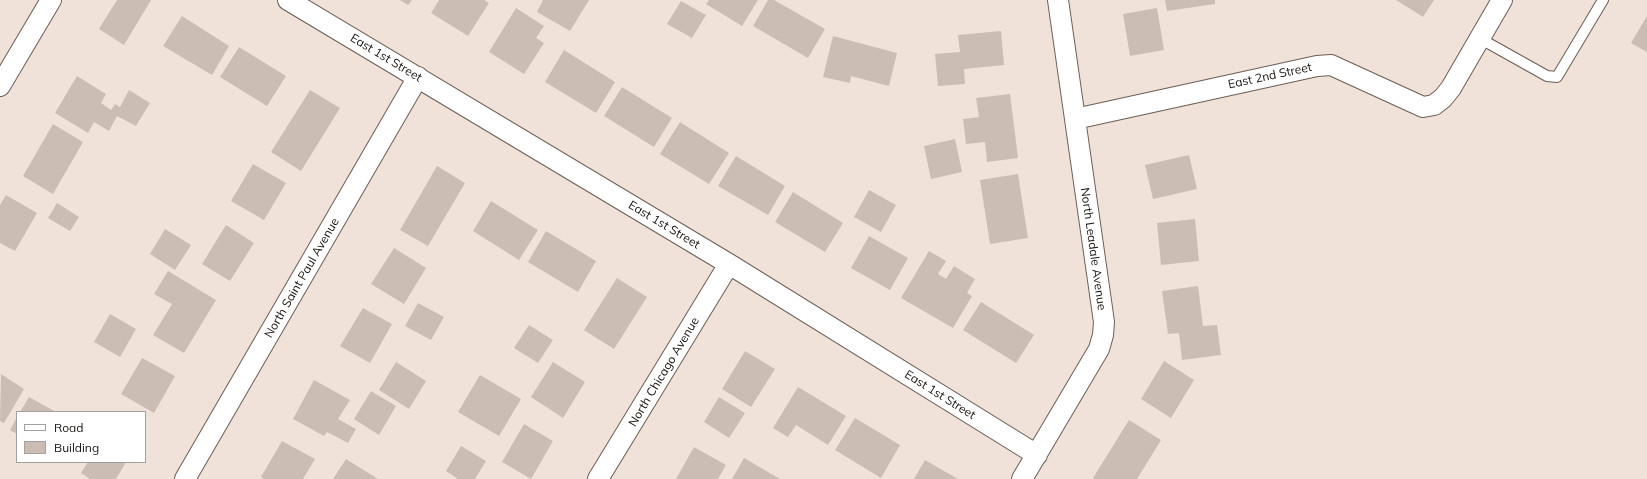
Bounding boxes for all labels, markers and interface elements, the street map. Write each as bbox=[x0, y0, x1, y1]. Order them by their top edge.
street label: East 1st Street bbox=[348, 31, 424, 85]
street label: East 2nd Street bbox=[1227, 60, 1313, 92]
street label: North Leadale Avenue bbox=[1077, 187, 1109, 311]
street label: East 1st Street bbox=[626, 198, 702, 252]
street label: North Saint Paul Avenue bbox=[262, 215, 342, 341]
street label: North Chicago Avenue bbox=[626, 315, 702, 429]
street label: East 1st Street bbox=[902, 367, 978, 423]
legend bbox=[16, 411, 146, 463]
text: Road bbox=[54, 420, 83, 435]
text: Building bbox=[54, 440, 99, 455]

